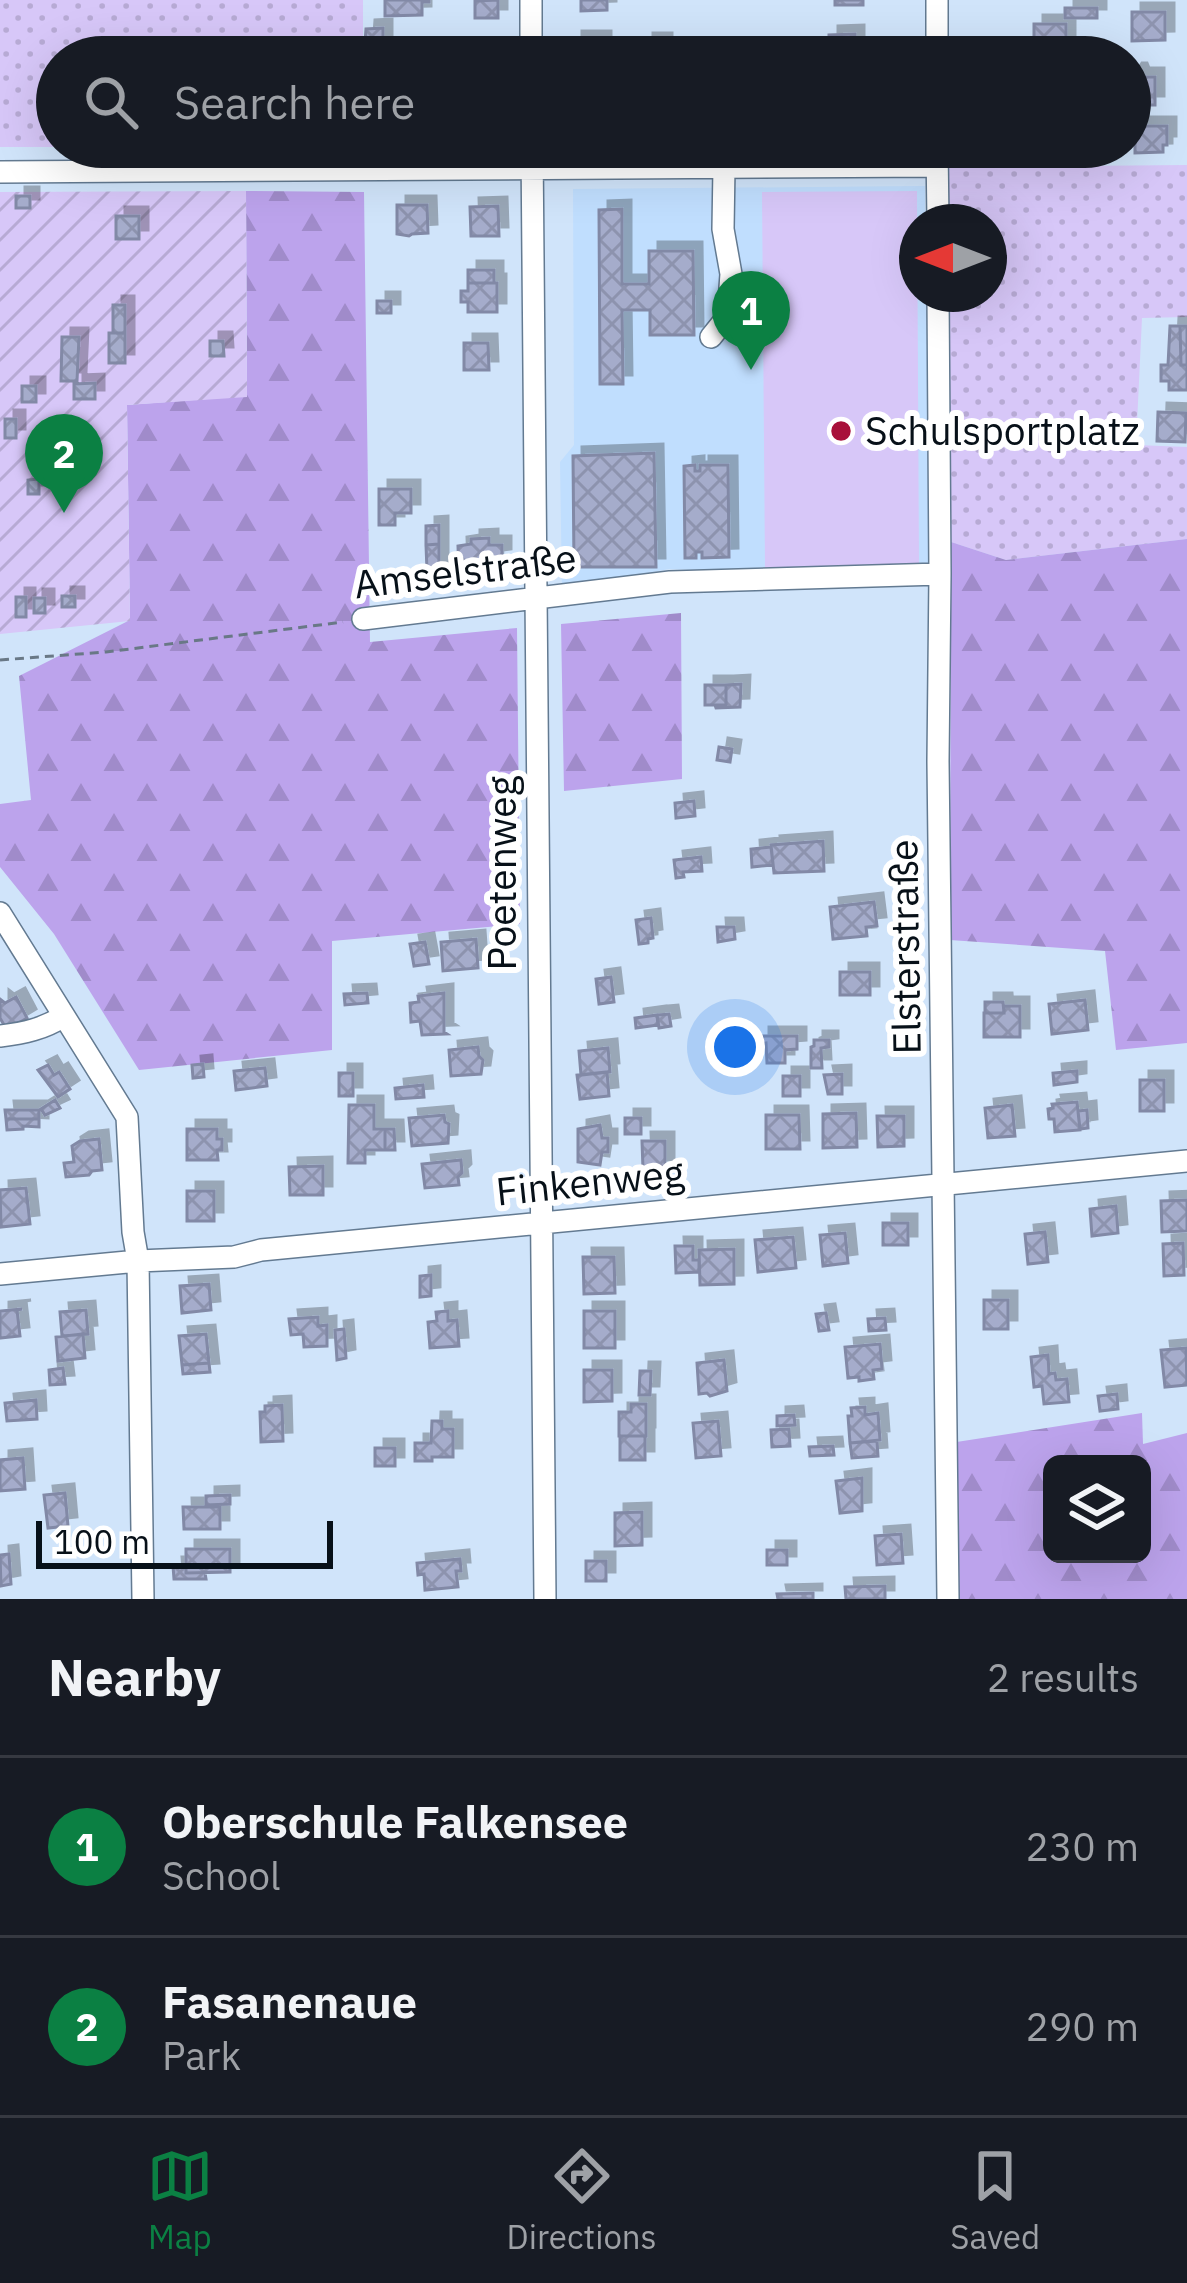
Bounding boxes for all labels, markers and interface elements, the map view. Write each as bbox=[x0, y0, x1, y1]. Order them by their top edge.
search box bbox=[36, 36, 1151, 168]
icon: search bbox=[78, 69, 144, 135]
text: Search here bbox=[174, 73, 415, 131]
north arrow bbox=[899, 204, 1007, 312]
pin: 1 bbox=[712, 271, 790, 370]
place label: Schulsportplatz bbox=[865, 405, 1140, 456]
pin: 2 bbox=[25, 414, 103, 513]
marker: Schulsportplatz bbox=[828, 418, 854, 444]
street label: Amselstraße bbox=[351, 532, 579, 609]
street label: Poetenweg bbox=[476, 775, 527, 970]
street label: Elsterstraße bbox=[877, 839, 932, 1055]
your location bbox=[705, 1017, 765, 1077]
street label: Finkenweg bbox=[493, 1146, 687, 1217]
map controls bbox=[1043, 1455, 1151, 1563]
button: layers bbox=[1043, 1455, 1151, 1563]
scale bar bbox=[36, 1515, 333, 1568]
text: 100 m bbox=[54, 1520, 150, 1563]
text: Nearby bbox=[48, 1644, 221, 1710]
text: 2 results bbox=[987, 1652, 1139, 1703]
text: Oberschule Falkensee bbox=[162, 1792, 628, 1850]
text: 1 bbox=[75, 1821, 99, 1872]
text: 230 m bbox=[1026, 1821, 1139, 1872]
text: School bbox=[162, 1850, 281, 1901]
text: Fasanenaue bbox=[162, 1972, 417, 2030]
text: 2 bbox=[75, 2001, 99, 2052]
text: 290 m bbox=[1026, 2001, 1139, 2052]
text: Park bbox=[162, 2030, 241, 2081]
tab: Map bbox=[147, 2143, 213, 2258]
tab: Directions bbox=[507, 2143, 657, 2258]
tab: Saved bbox=[950, 2143, 1040, 2258]

